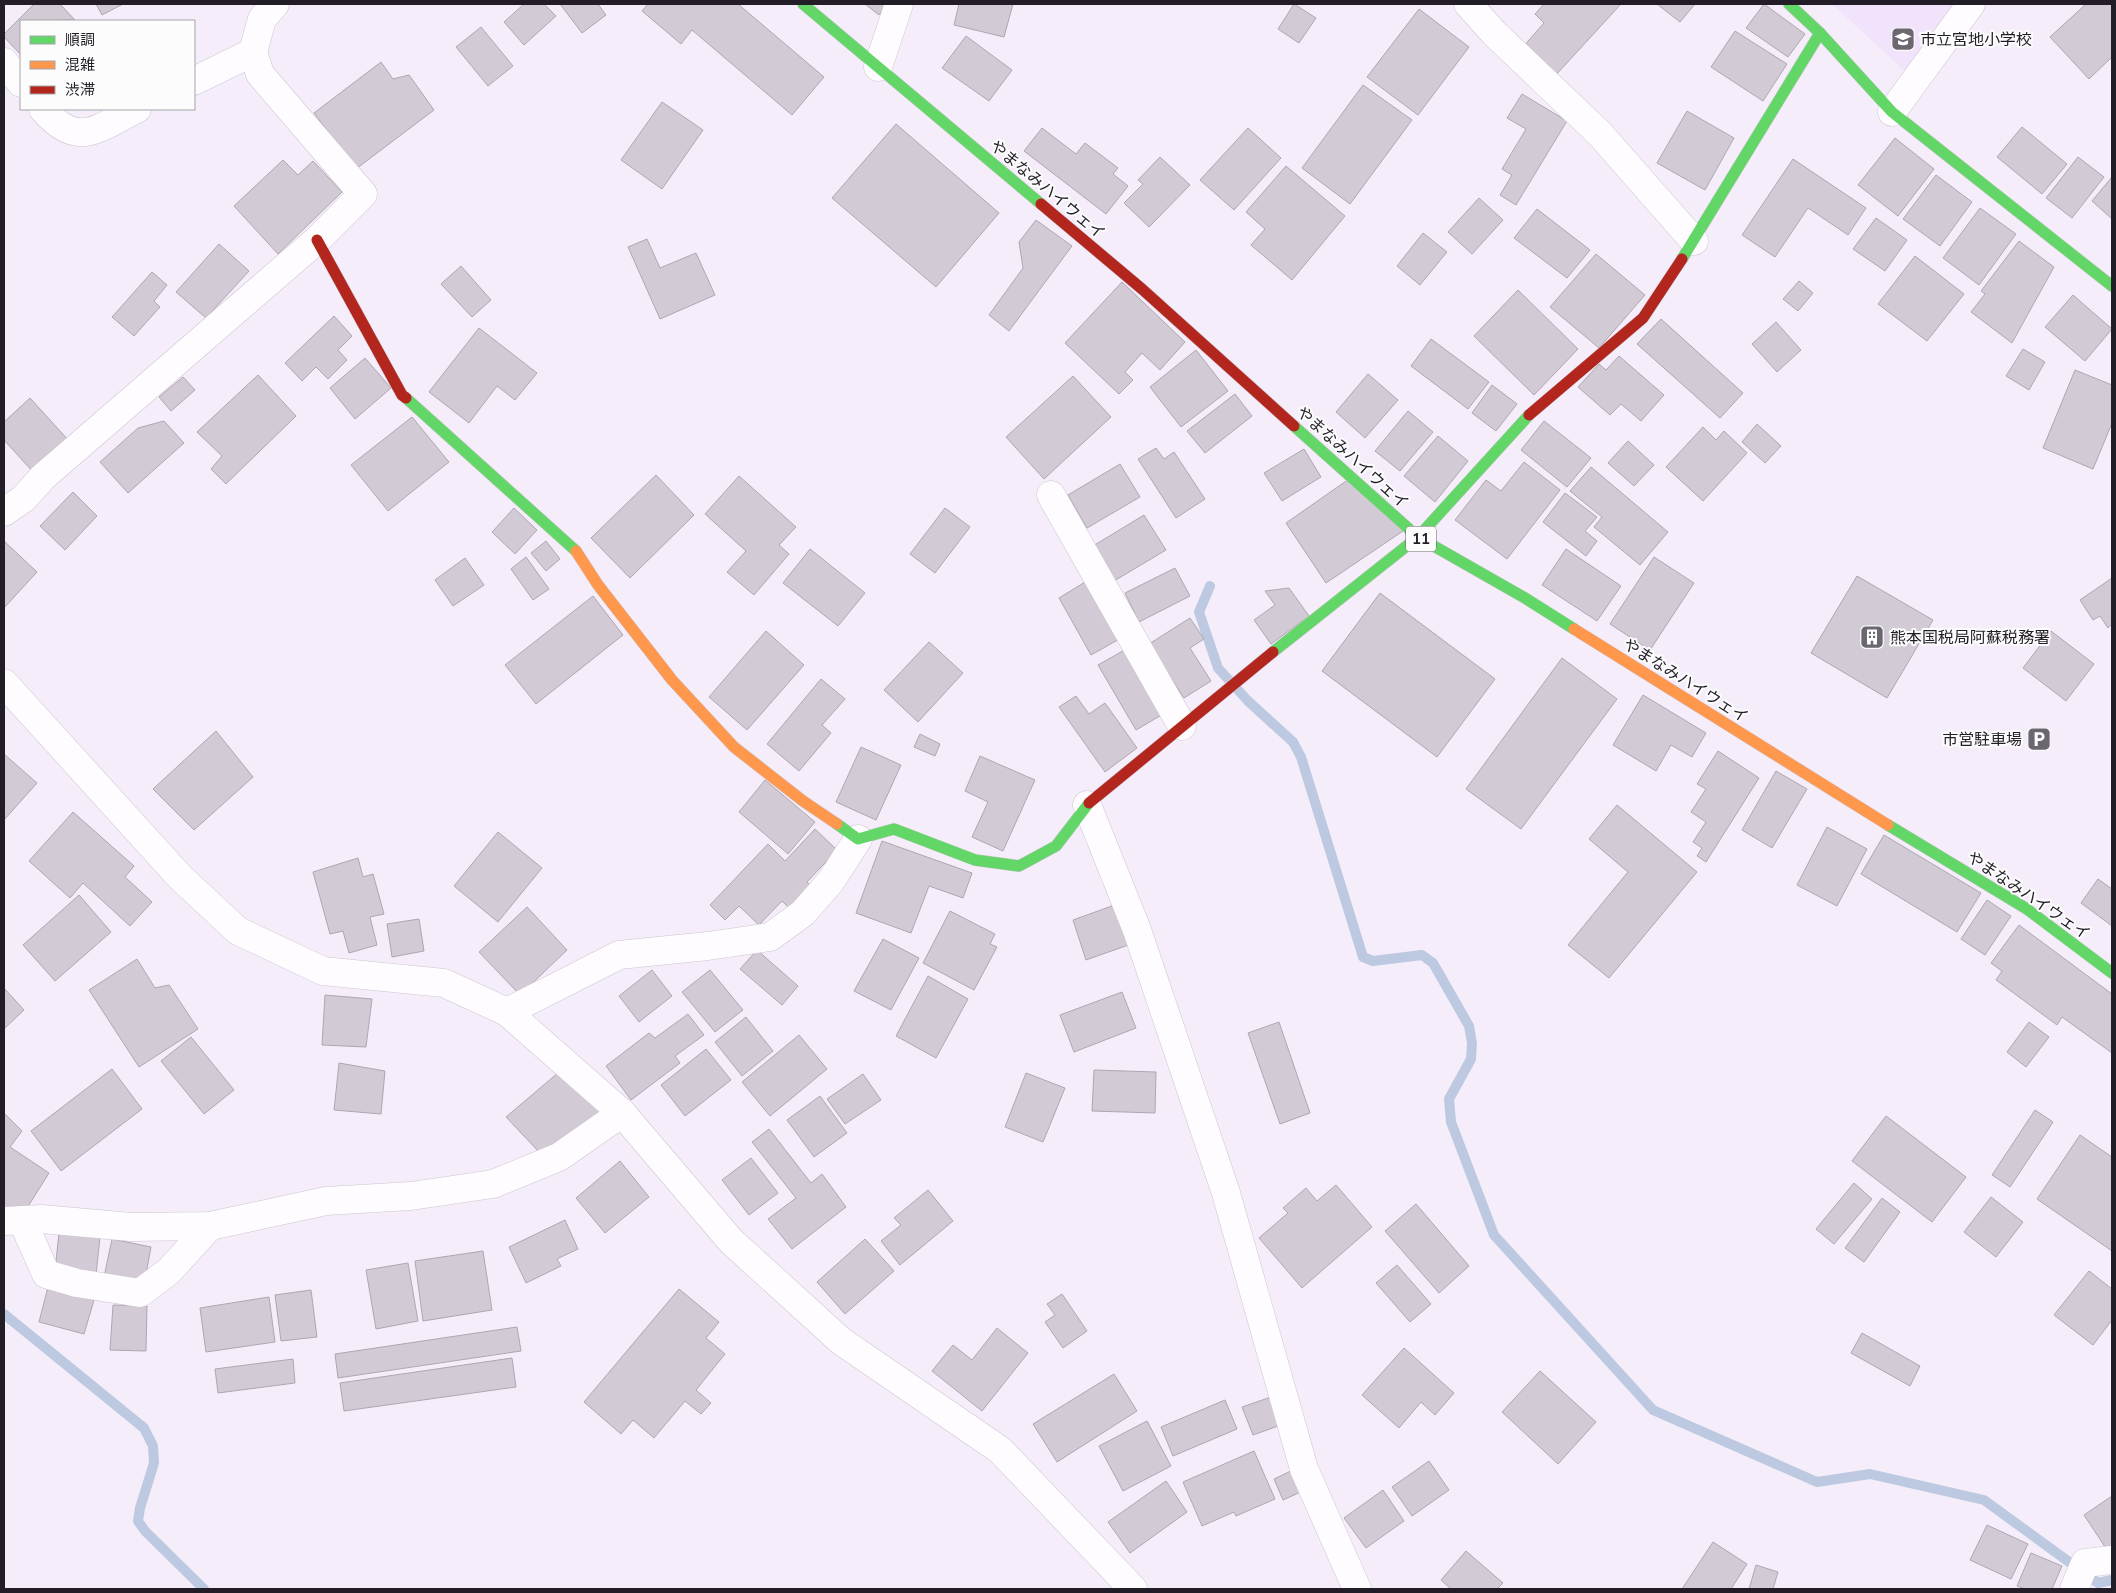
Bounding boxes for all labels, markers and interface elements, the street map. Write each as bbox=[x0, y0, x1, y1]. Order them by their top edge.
legend bbox=[20, 20, 195, 110]
school or university icon: 市立宮地小学校 bbox=[1890, 26, 1916, 52]
place label: 市立宮地小学校 bbox=[1920, 29, 2032, 51]
text: 順調 bbox=[65, 30, 95, 50]
text: 混雑 bbox=[65, 55, 95, 75]
text: 渋滞 bbox=[65, 80, 95, 100]
street label: やまなみハイウェイ bbox=[985, 135, 1109, 244]
street label: やまなみハイウェイ bbox=[1292, 401, 1413, 514]
road number: 11 bbox=[1406, 526, 1436, 552]
building icon: 熊本国税局阿蘇税務署 bbox=[1859, 624, 1885, 650]
place label: 熊本国税局阿蘇税務署 bbox=[1890, 627, 2050, 649]
street label: やまなみハイウェイ bbox=[1619, 633, 1752, 728]
parking icon: 市営駐車場 bbox=[2026, 726, 2052, 752]
place label: 市営駐車場 bbox=[1942, 729, 2022, 751]
street label: やまなみハイウェイ bbox=[1963, 847, 2094, 945]

